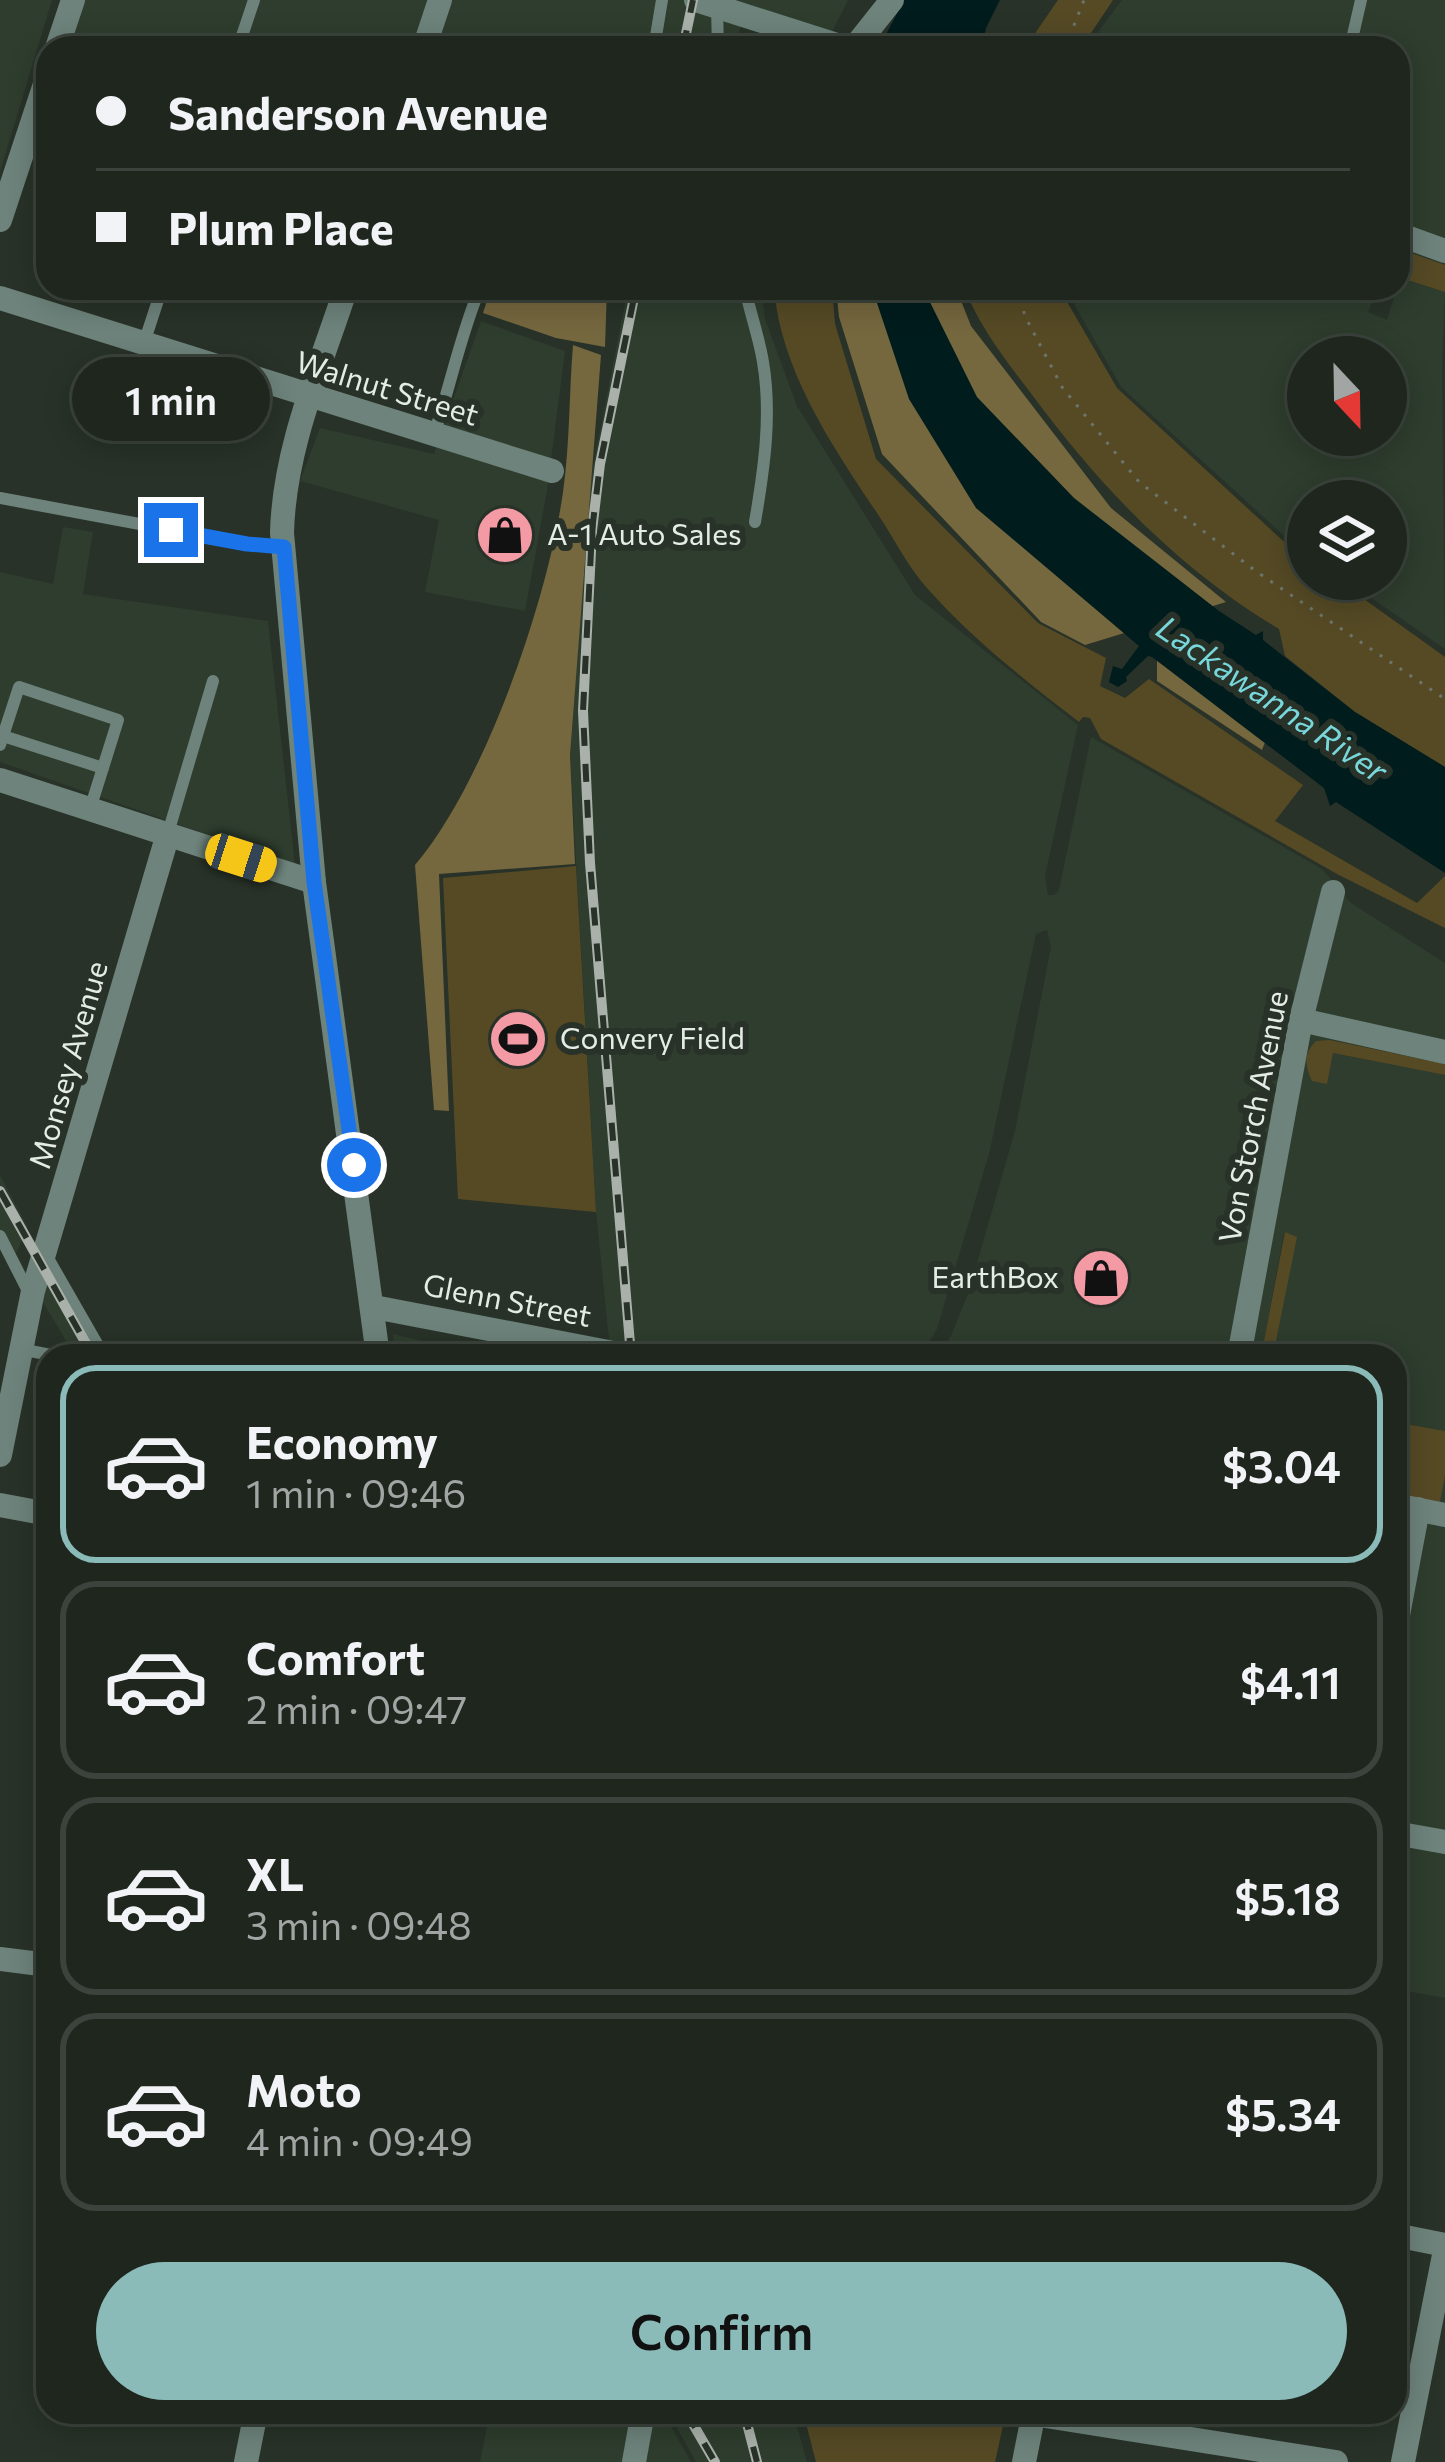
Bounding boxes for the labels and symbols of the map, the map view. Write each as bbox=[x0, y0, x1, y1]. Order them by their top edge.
north arrow bbox=[1287, 336, 1407, 456]
street label: Walnut Street bbox=[292, 341, 484, 432]
callout: 1 min bbox=[72, 356, 270, 440]
route end bbox=[144, 503, 198, 557]
shop icon: A-1 Auto Sales bbox=[474, 504, 536, 566]
place label: A-1 Auto Sales bbox=[547, 514, 742, 551]
water label: Lackawanna River bbox=[1150, 605, 1397, 791]
car bbox=[201, 830, 281, 886]
street label: Monsey Avenue bbox=[19, 956, 114, 1172]
street label: Von Storch Avenue bbox=[1209, 987, 1294, 1246]
sports icon: Convery Field bbox=[487, 1008, 549, 1070]
place label: Convery Field bbox=[560, 1018, 745, 1055]
route start bbox=[327, 1138, 381, 1192]
shop icon: EarthBox bbox=[1070, 1247, 1132, 1309]
place label: EarthBox bbox=[931, 1257, 1059, 1294]
street label: Glenn Street bbox=[420, 1264, 595, 1333]

